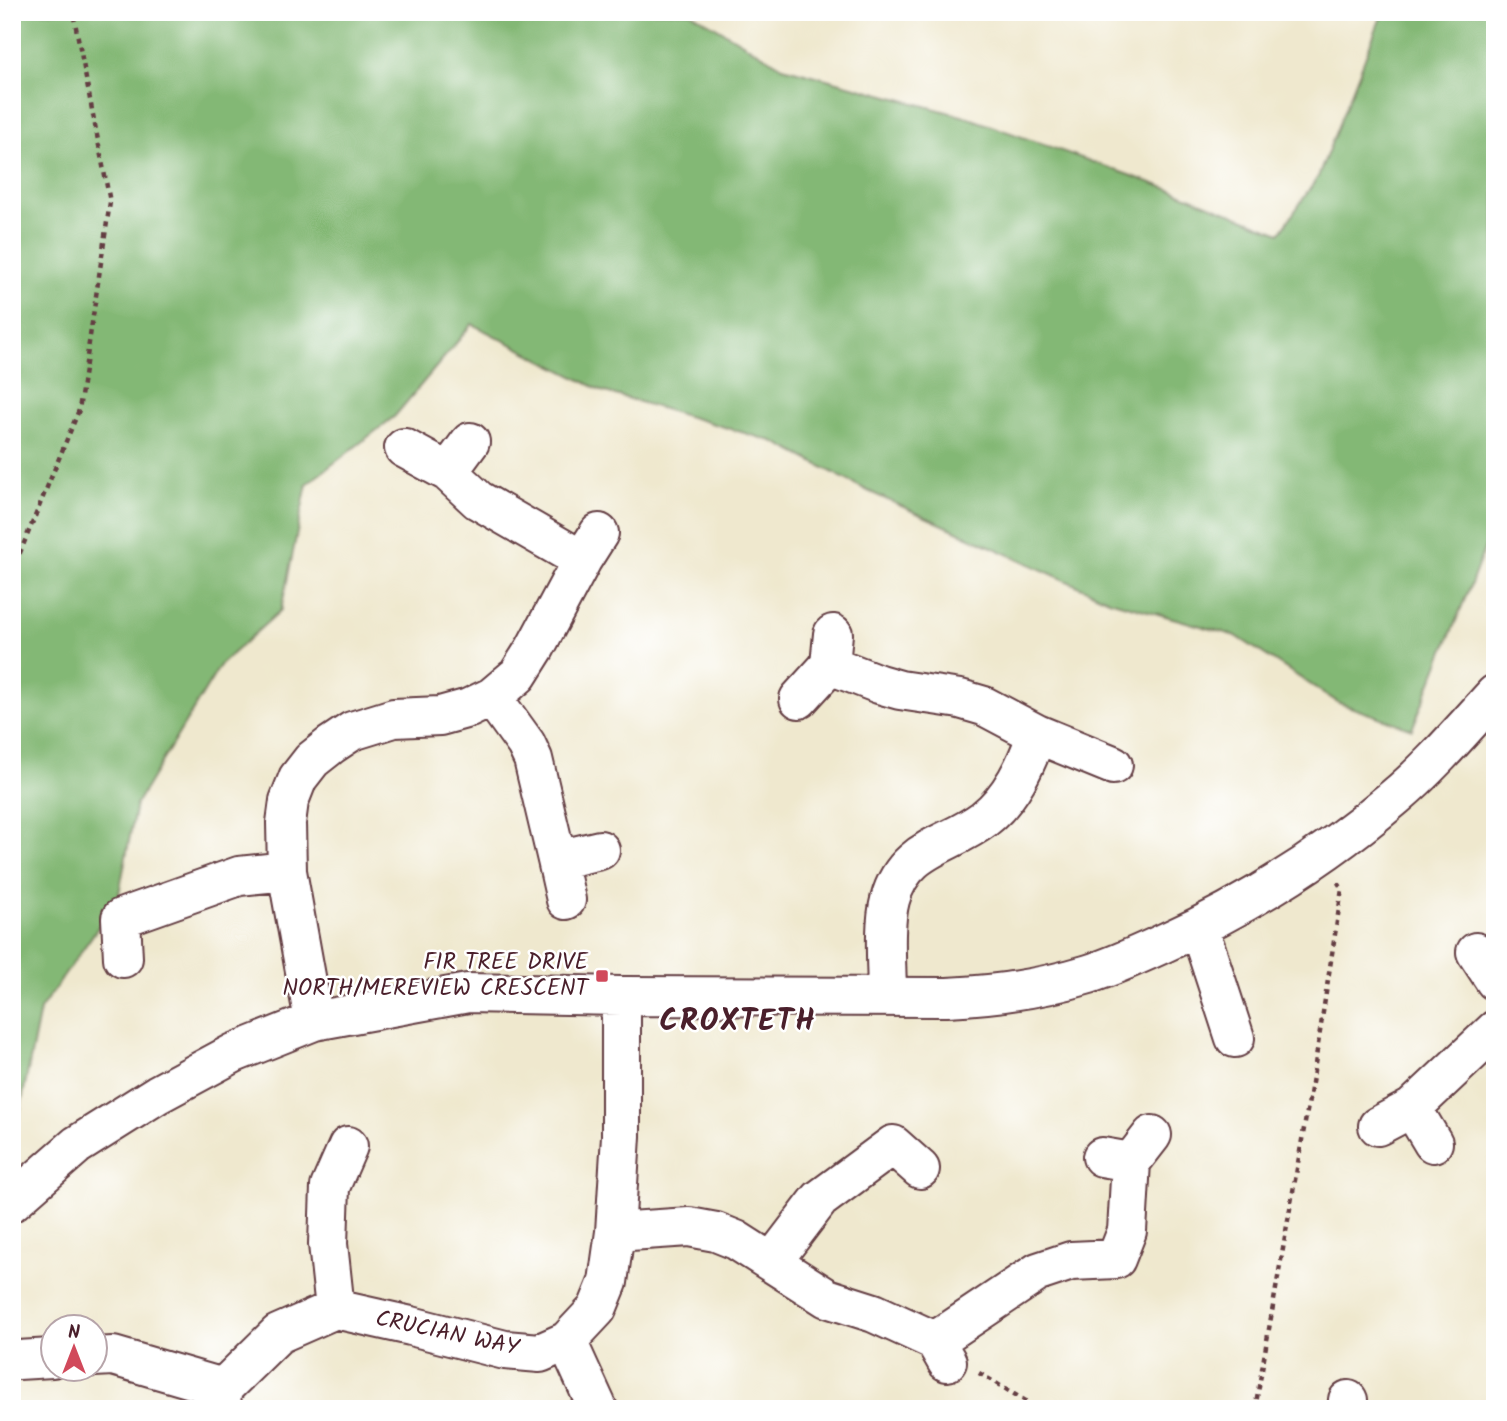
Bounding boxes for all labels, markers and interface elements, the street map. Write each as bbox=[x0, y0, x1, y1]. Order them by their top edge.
place label: FIR TREE DRIVE NORTH/MEREVIEW CRESCENT bbox=[283, 945, 590, 1007]
marker: FIR TREE DRIVE NORTH/MEREVIEW CRESCENT bbox=[594, 968, 610, 984]
district label: CROXTETH bbox=[659, 998, 817, 1046]
street label: CRUCIAN WAY bbox=[372, 1301, 523, 1367]
north arrow bbox=[38, 1312, 108, 1382]
text: N bbox=[68, 1318, 80, 1348]

